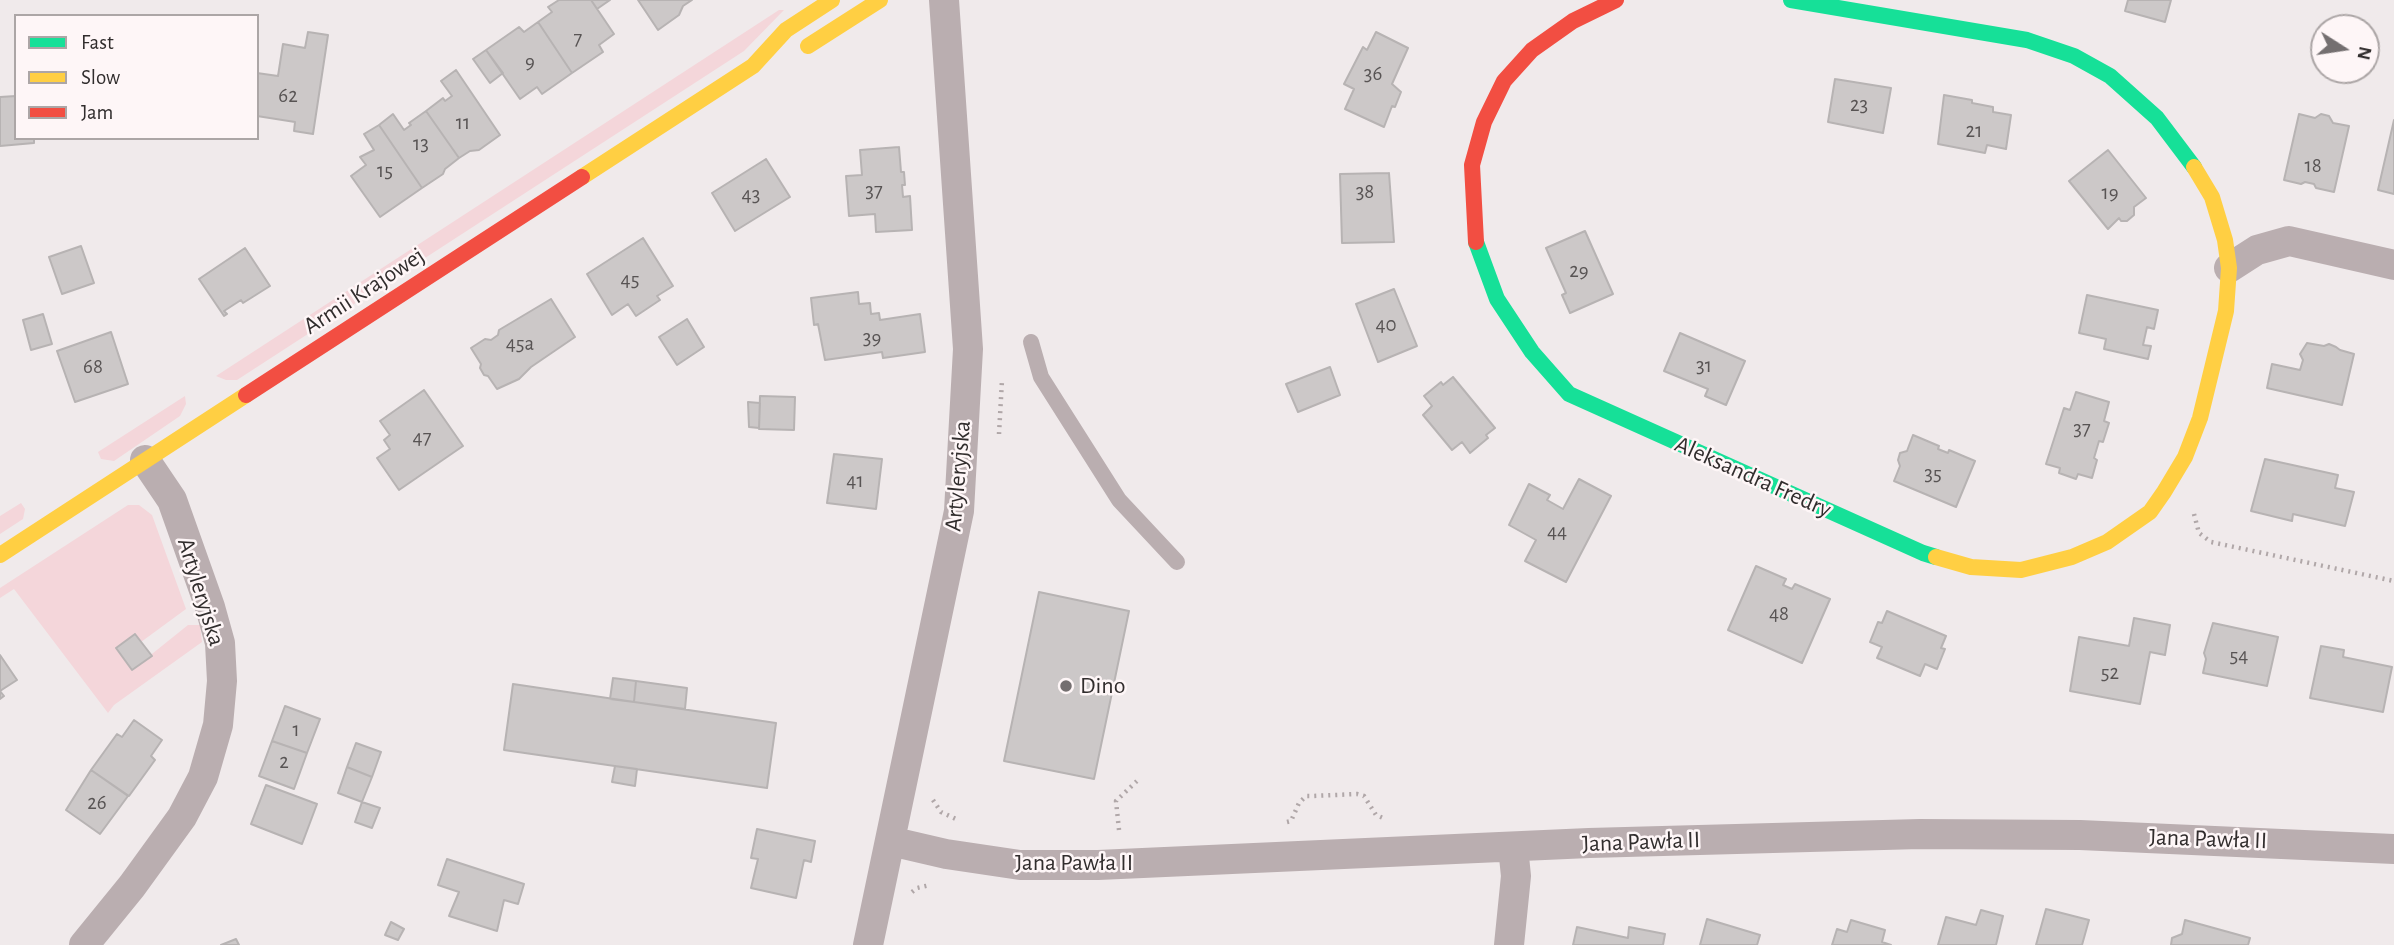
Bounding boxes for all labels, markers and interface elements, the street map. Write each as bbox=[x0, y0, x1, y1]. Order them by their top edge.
legend bbox=[14, 14, 259, 140]
north arrow bbox=[2310, 14, 2380, 84]
house number: 7 bbox=[574, 26, 582, 52]
text: Fast bbox=[81, 32, 114, 53]
text: N bbox=[2353, 45, 2375, 61]
house number: 9 bbox=[525, 49, 535, 75]
house number: 36 bbox=[1364, 61, 1382, 87]
text: Slow bbox=[81, 67, 120, 88]
house number: 62 bbox=[278, 83, 298, 109]
house number: 23 bbox=[1850, 92, 1868, 118]
text: Jam bbox=[81, 102, 113, 123]
house number: 11 bbox=[456, 110, 470, 136]
house number: 21 bbox=[1966, 118, 1982, 144]
house number: 13 bbox=[413, 131, 429, 157]
house number: 18 bbox=[2304, 153, 2322, 179]
house number: 15 bbox=[377, 158, 393, 184]
house number: 37 bbox=[865, 178, 883, 204]
house number: 38 bbox=[1356, 179, 1374, 205]
house number: 19 bbox=[2101, 180, 2119, 206]
house number: 43 bbox=[742, 182, 760, 208]
street label: Armii Krajowej bbox=[298, 241, 430, 341]
house number: 29 bbox=[1569, 258, 1589, 284]
house number: 45 bbox=[621, 267, 639, 293]
house number: 40 bbox=[1375, 312, 1397, 338]
house number: 39 bbox=[863, 325, 881, 351]
house number: 45a bbox=[506, 331, 534, 357]
house number: 31 bbox=[1696, 353, 1712, 379]
house number: 68 bbox=[83, 354, 103, 380]
house number: 37 bbox=[2073, 416, 2091, 442]
street label: Artyleryjska bbox=[939, 419, 977, 533]
house number: 47 bbox=[413, 425, 431, 451]
street label: Aleksandra Fredry bbox=[1670, 430, 1836, 524]
house number: 35 bbox=[1924, 461, 1942, 487]
house number: 41 bbox=[846, 468, 864, 494]
house number: 44 bbox=[1547, 519, 1567, 545]
street label: Artyleryjska bbox=[171, 535, 231, 649]
house number: 48 bbox=[1769, 601, 1789, 627]
house number: 54 bbox=[2230, 643, 2248, 669]
house number: 52 bbox=[2101, 660, 2119, 686]
place label: Dino bbox=[1080, 672, 1125, 700]
marker: Dino bbox=[1058, 678, 1074, 694]
house number: 1 bbox=[292, 717, 300, 743]
house number: 2 bbox=[279, 749, 289, 775]
house number: 26 bbox=[87, 790, 107, 816]
street label: Jana Pawła II bbox=[2148, 823, 2268, 855]
street label: Jana Pawła II bbox=[1581, 826, 1701, 858]
street label: Jana Pawła II bbox=[1015, 849, 1133, 877]

